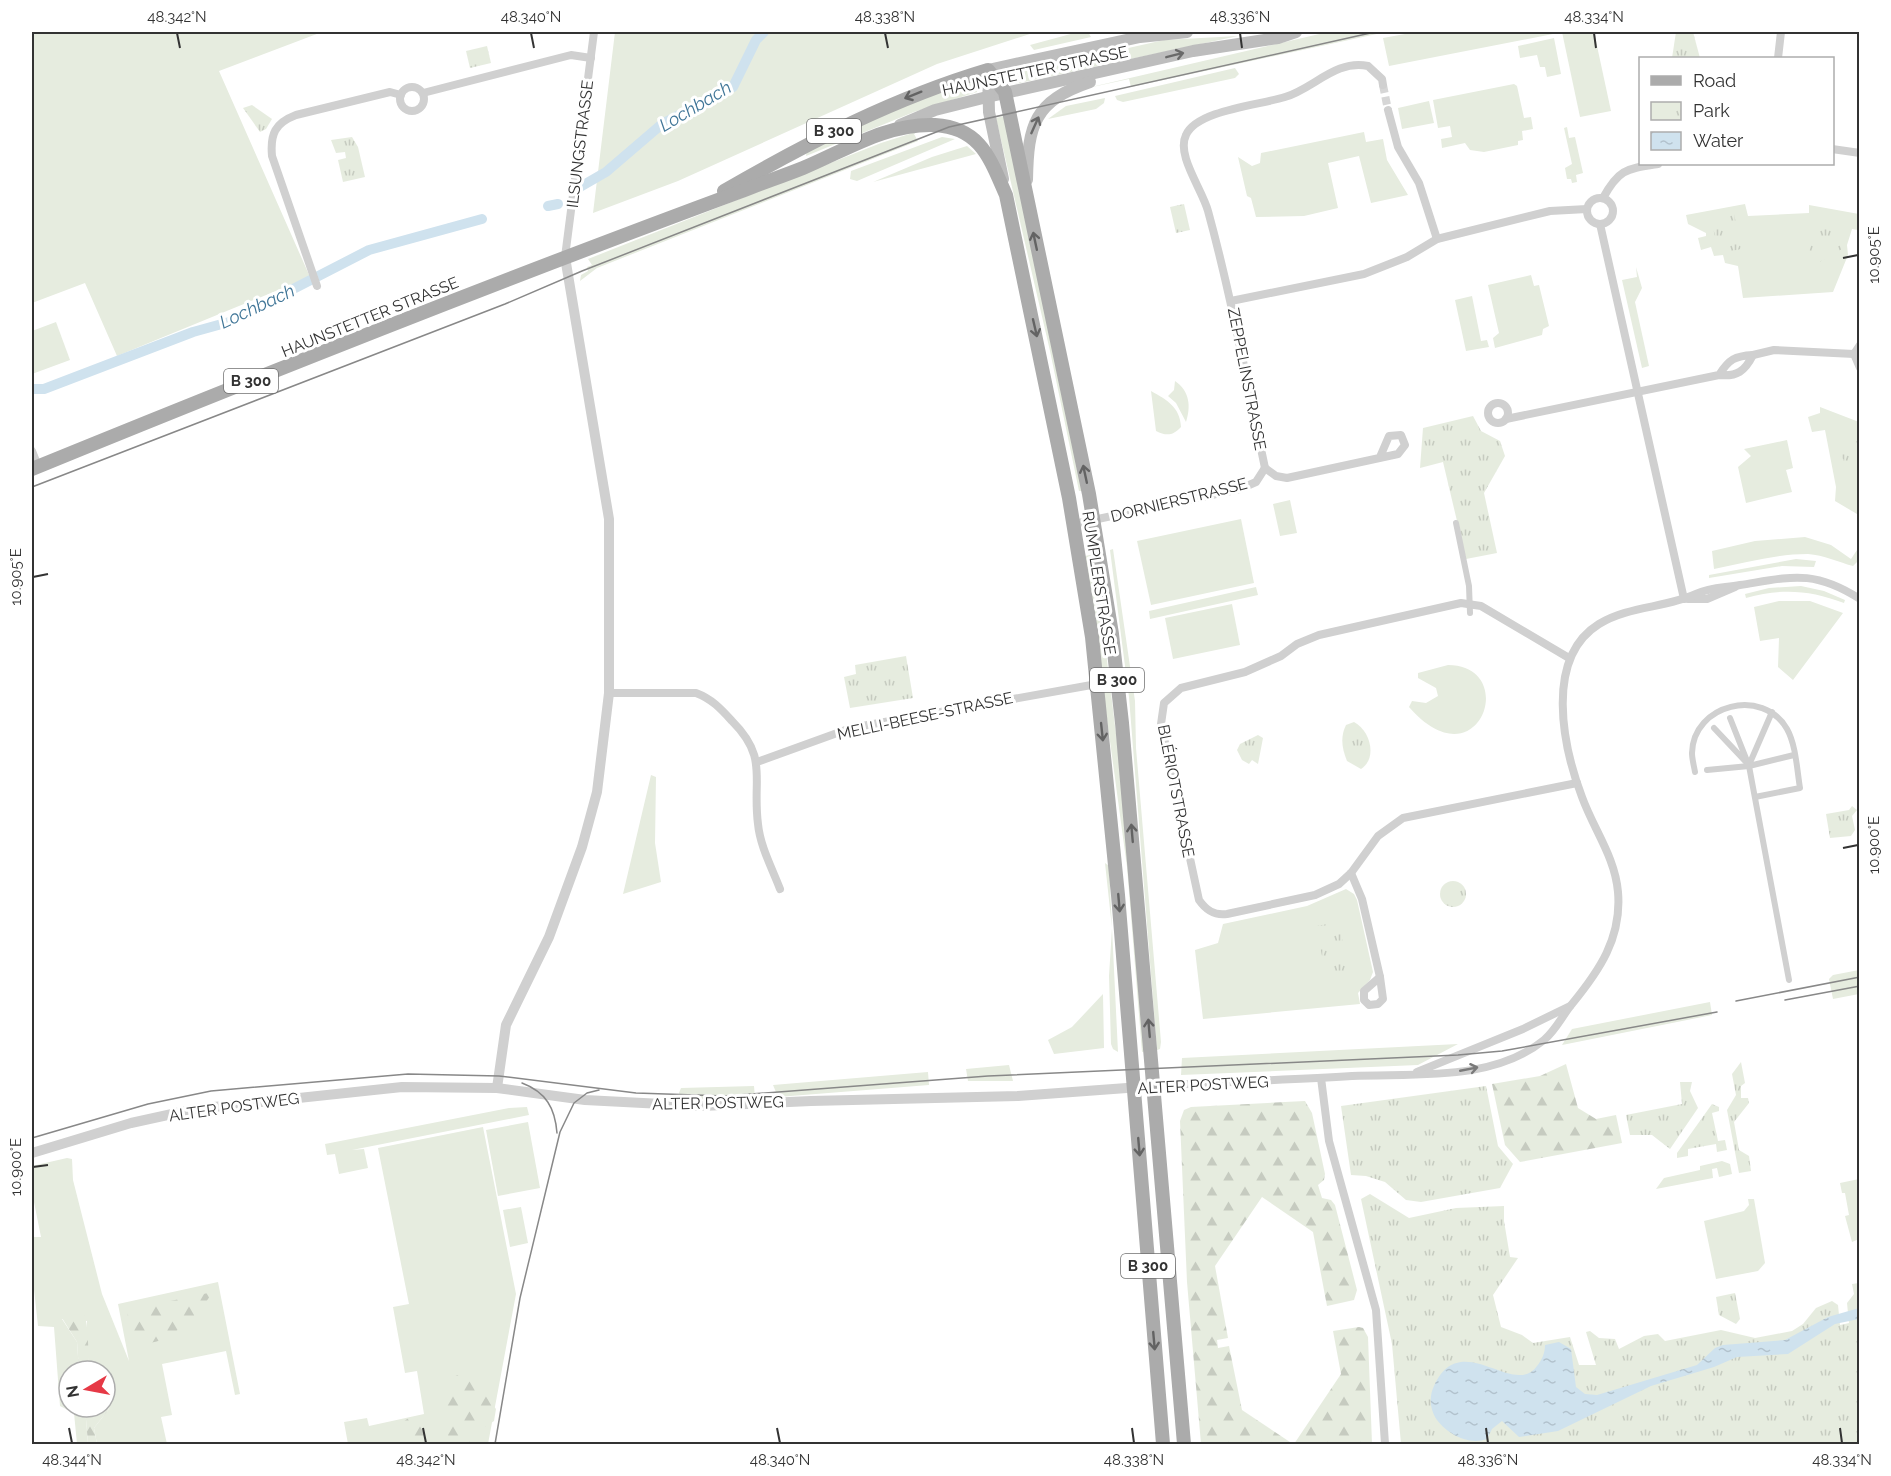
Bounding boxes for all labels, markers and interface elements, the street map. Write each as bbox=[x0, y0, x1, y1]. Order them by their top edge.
text: 48.342°N bbox=[147, 8, 207, 26]
text: 48.340°N bbox=[501, 8, 561, 26]
text: 48.338°N bbox=[855, 8, 915, 26]
text: 48.336°N bbox=[1210, 8, 1270, 26]
text: 48.334°N bbox=[1564, 8, 1624, 26]
street label: HAUNSTETTER STRASSE bbox=[940, 42, 1130, 100]
one-way arrow bbox=[1165, 49, 1184, 61]
legend bbox=[1639, 57, 1834, 165]
text: Road bbox=[1693, 70, 1736, 91]
water label: Lochbach bbox=[655, 76, 735, 136]
street label: ILSUNGSTRASSE bbox=[563, 79, 597, 209]
one-way arrow bbox=[904, 90, 923, 101]
text: Park bbox=[1693, 100, 1730, 121]
one-way arrow bbox=[1030, 117, 1041, 135]
road number: B 300 bbox=[807, 119, 861, 143]
text: Water bbox=[1693, 130, 1744, 151]
text: 10.905°E bbox=[1865, 226, 1883, 284]
one-way arrow bbox=[1029, 232, 1040, 252]
street label: HAUNSTETTER STRASSE bbox=[279, 273, 462, 361]
water label: Lochbach bbox=[216, 279, 298, 333]
street label: ZEPPELINSTRASSE bbox=[1224, 306, 1270, 452]
one-way arrow bbox=[1030, 318, 1041, 337]
road number: B 300 bbox=[224, 369, 278, 393]
one-way arrow bbox=[1079, 464, 1090, 484]
street label: DORNIERSTRASSE bbox=[1109, 474, 1249, 526]
street label: RUMPLERSTRASSE bbox=[1078, 510, 1120, 657]
text: 10.905°E bbox=[7, 548, 25, 606]
road number: B 300 bbox=[1090, 668, 1144, 692]
street label: MELLI-BEESE-STRASSE bbox=[835, 688, 1015, 744]
one-way arrow bbox=[1097, 722, 1108, 742]
street label: BLÉRIOTSTRASSE bbox=[1154, 723, 1199, 859]
text: 10.900°E bbox=[1865, 816, 1883, 874]
one-way arrow bbox=[1126, 824, 1137, 844]
one-way arrow bbox=[1113, 893, 1124, 913]
one-way arrow bbox=[1143, 1018, 1154, 1038]
one-way arrow bbox=[1459, 1063, 1478, 1074]
street label: ALTER POSTWEG bbox=[1137, 1072, 1269, 1098]
street label: ALTER POSTWEG bbox=[168, 1088, 300, 1126]
street label: ALTER POSTWEG bbox=[652, 1092, 784, 1114]
one-way arrow bbox=[1134, 1136, 1145, 1156]
text: 10.900°E bbox=[7, 1138, 25, 1196]
road number: B 300 bbox=[1121, 1254, 1175, 1278]
one-way arrow bbox=[1149, 1331, 1160, 1351]
north arrow bbox=[57, 1359, 117, 1419]
text: N bbox=[62, 1384, 83, 1399]
text: 48.344°N bbox=[42, 1451, 102, 1469]
text: 48.342°N bbox=[396, 1451, 456, 1469]
text: 48.340°N bbox=[750, 1451, 810, 1469]
text: 48.338°N bbox=[1104, 1451, 1164, 1469]
text: 48.336°N bbox=[1458, 1451, 1518, 1469]
text: 48.334°N bbox=[1812, 1451, 1872, 1469]

